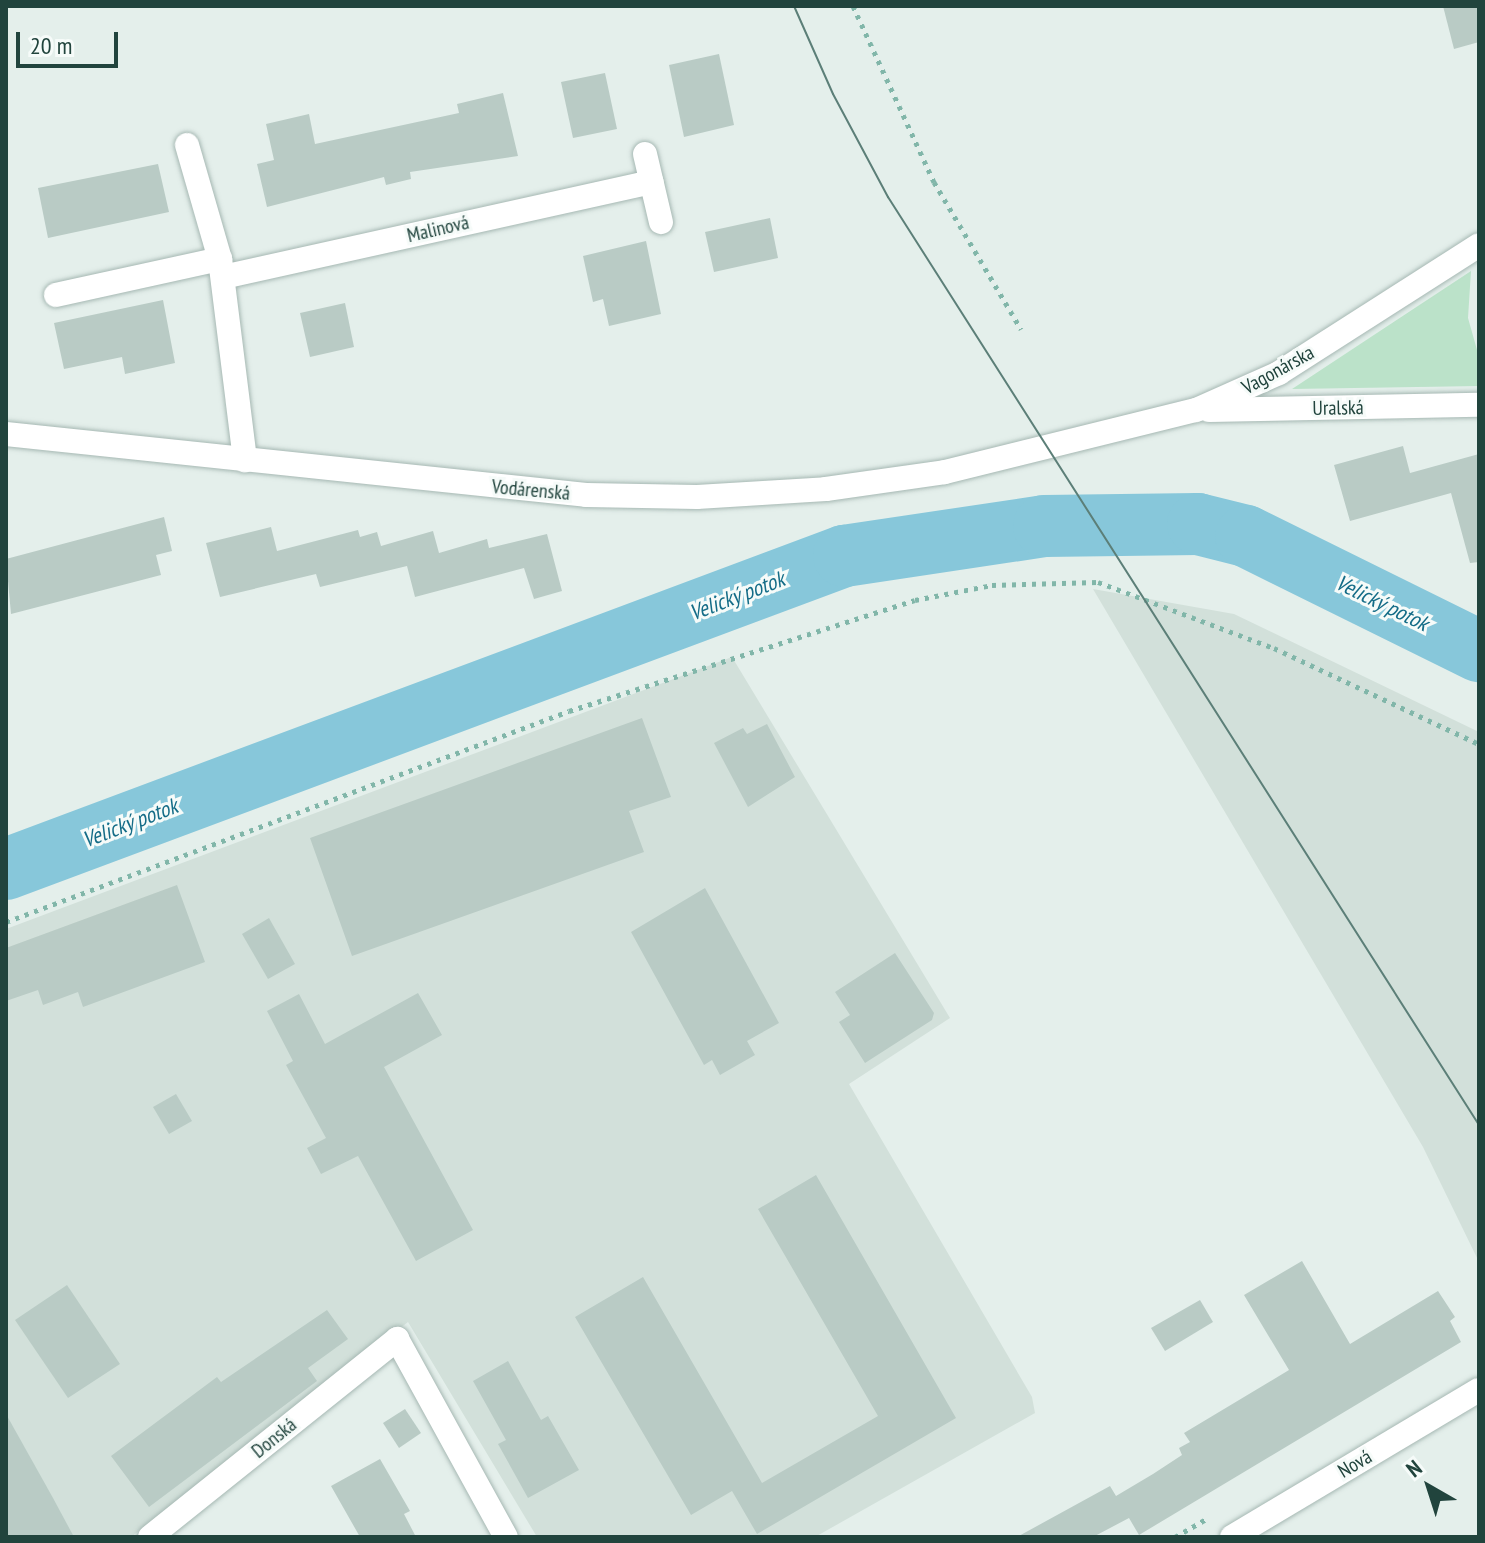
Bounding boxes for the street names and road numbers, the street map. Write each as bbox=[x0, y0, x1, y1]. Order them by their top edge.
street label: Malinová bbox=[405, 210, 471, 248]
street label: Vagonárska bbox=[1238, 340, 1318, 400]
street label: Uralská bbox=[1312, 396, 1364, 420]
street label: Vodárenská bbox=[491, 475, 571, 505]
street label: Donská bbox=[247, 1413, 301, 1463]
street label: Nová bbox=[1334, 1445, 1376, 1483]

